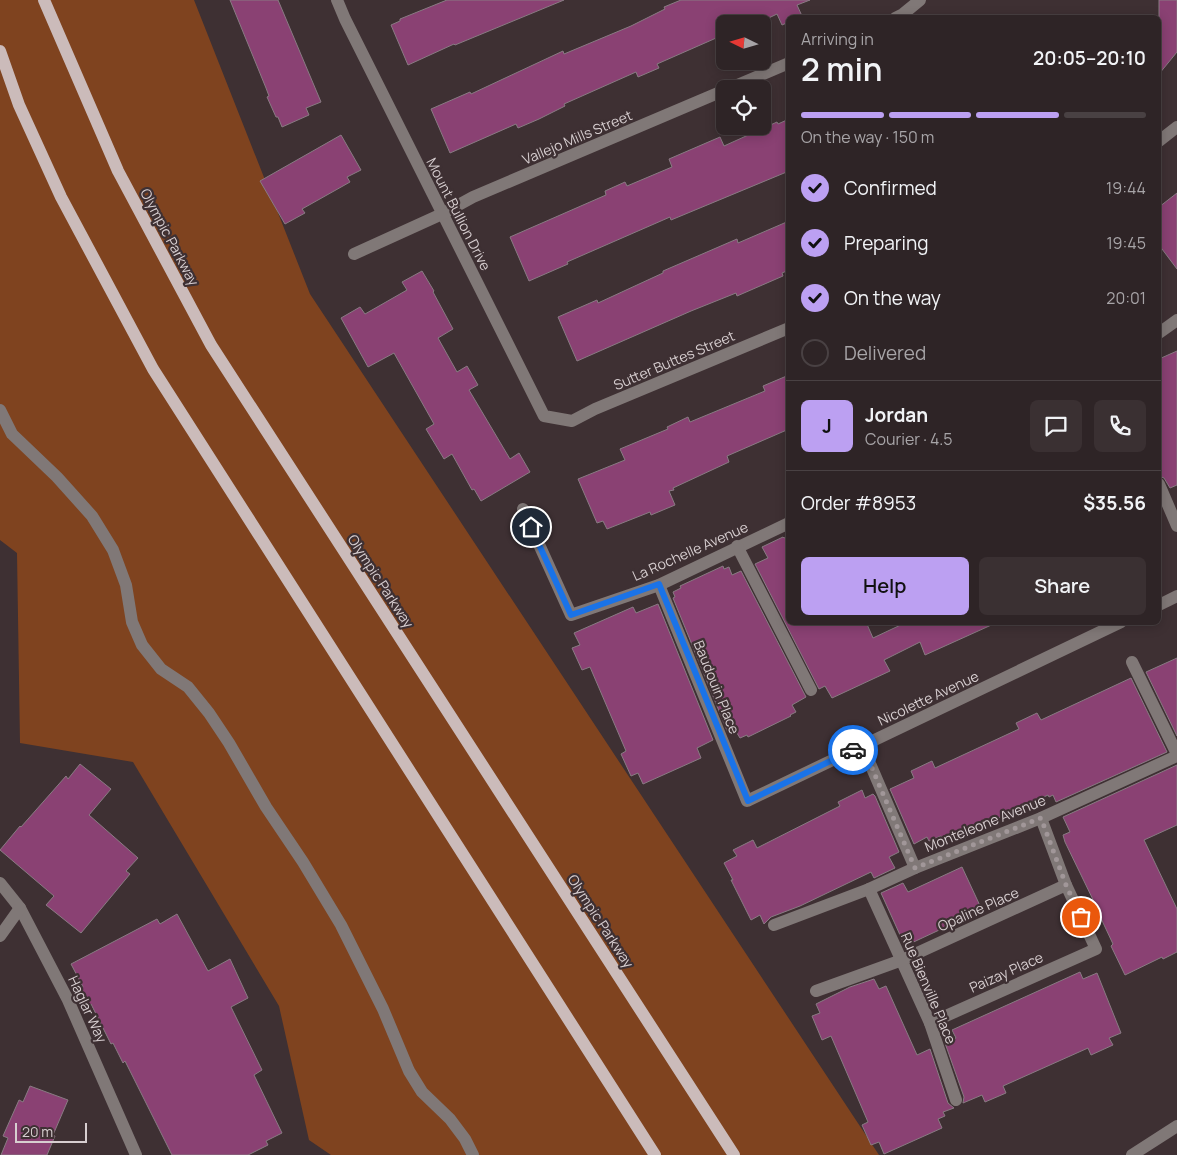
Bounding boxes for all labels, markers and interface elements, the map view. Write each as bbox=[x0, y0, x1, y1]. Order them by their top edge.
north arrow bbox=[716, 15, 771, 70]
map controls bbox=[716, 15, 771, 135]
text: Arriving in bbox=[801, 28, 874, 50]
text: 20:05–20:10 bbox=[1033, 45, 1146, 71]
text: 2 min bbox=[801, 47, 883, 91]
button: locate bbox=[716, 80, 771, 135]
street label: Vallejo Mills Street bbox=[519, 105, 635, 169]
text: On the way · 150 m bbox=[801, 126, 934, 148]
street label: Mount Bullion Drive bbox=[422, 154, 496, 274]
icon: check bbox=[801, 174, 829, 202]
text: Confirmed bbox=[844, 175, 937, 201]
text: 19:44 bbox=[1106, 177, 1146, 199]
street label: Olympic Parkway bbox=[136, 185, 204, 290]
icon: check bbox=[801, 229, 829, 257]
text: Preparing bbox=[844, 230, 929, 256]
text: 19:45 bbox=[1106, 232, 1146, 254]
icon: check bbox=[801, 284, 829, 312]
text: On the way bbox=[844, 285, 941, 311]
text: 20:01 bbox=[1106, 287, 1146, 309]
street label: Sutter Buttes Street bbox=[610, 326, 738, 394]
text: Delivered bbox=[844, 340, 926, 366]
button: chat bbox=[1030, 400, 1082, 452]
button: phone bbox=[1094, 400, 1146, 452]
text: Jordan bbox=[865, 402, 928, 428]
text: J bbox=[822, 413, 832, 439]
text: Courier · 4.5 bbox=[865, 428, 952, 450]
text: Order #8953 bbox=[801, 490, 916, 516]
text: $35.56 bbox=[1083, 490, 1146, 516]
pin bbox=[510, 506, 552, 548]
icon: home bbox=[517, 513, 545, 541]
street label: La Rochelle Avenue bbox=[629, 517, 751, 585]
street label: Olympic Parkway bbox=[344, 531, 419, 632]
button: Help bbox=[801, 557, 969, 615]
button: Share bbox=[979, 557, 1146, 615]
street label: Baudouin Place bbox=[690, 637, 744, 737]
street label: Nicolette Avenue bbox=[874, 666, 982, 730]
courier bbox=[828, 725, 878, 775]
icon: car bbox=[839, 736, 867, 764]
street label: Monteleone Avenue bbox=[922, 790, 1048, 856]
street label: Olympic Parkway bbox=[564, 871, 639, 972]
street label: Opaline Place bbox=[934, 883, 1022, 935]
pin bbox=[1060, 896, 1102, 938]
icon: bag bbox=[1067, 903, 1095, 931]
street label: Rue Bienville Place bbox=[897, 929, 961, 1047]
street label: Paizay Place bbox=[966, 947, 1046, 997]
street label: Haglar Way bbox=[64, 972, 112, 1046]
scale bar bbox=[15, 1120, 88, 1143]
text: 20 m bbox=[22, 1122, 53, 1141]

